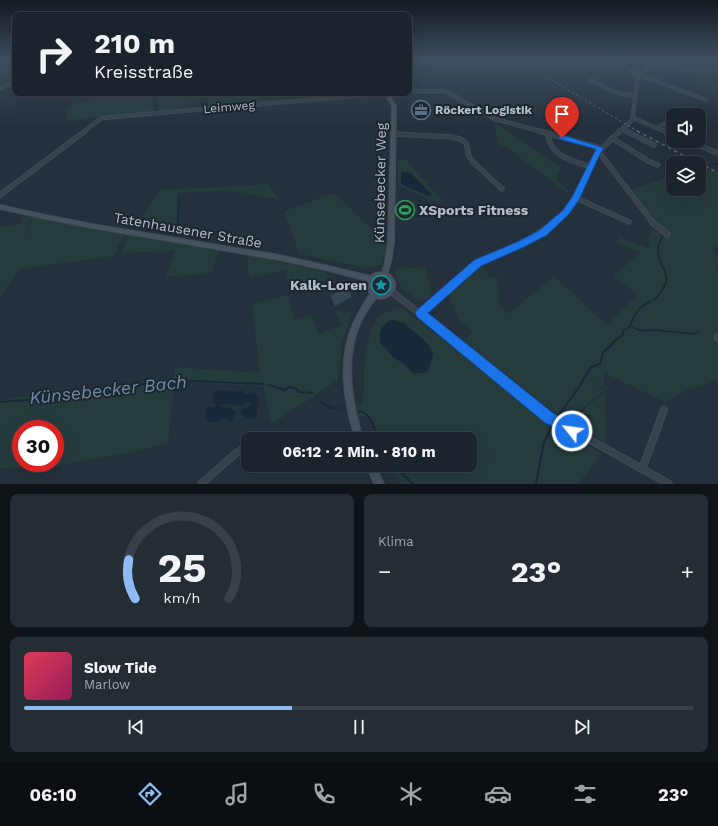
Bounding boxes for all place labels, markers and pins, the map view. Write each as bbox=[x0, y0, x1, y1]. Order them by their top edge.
pin bbox=[545, 97, 579, 138]
office icon: Röckert Logistik bbox=[410, 99, 432, 121]
place label: Röckert Logistik bbox=[435, 103, 533, 117]
sports icon: XSports Fitness bbox=[394, 199, 416, 221]
place label: XSports Fitness bbox=[419, 202, 529, 218]
place icon: Kalk-Loren bbox=[370, 274, 392, 296]
place label: Kalk-Loren bbox=[290, 277, 367, 293]

